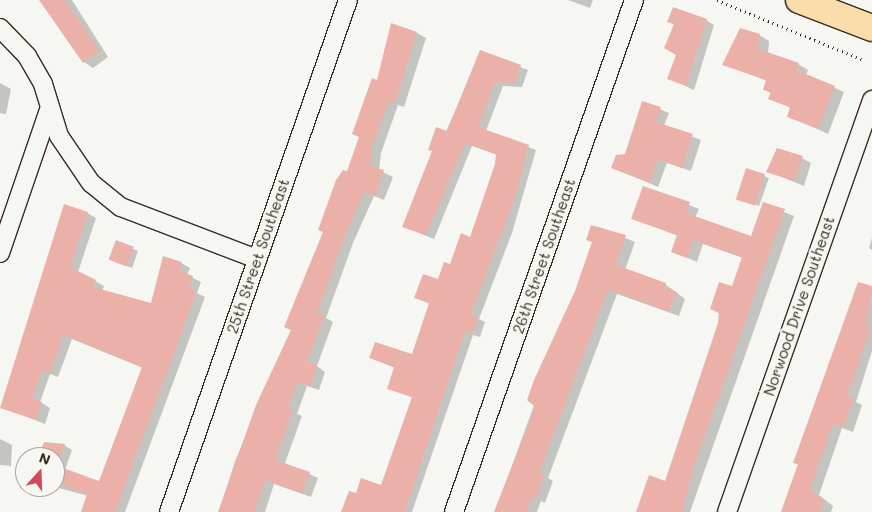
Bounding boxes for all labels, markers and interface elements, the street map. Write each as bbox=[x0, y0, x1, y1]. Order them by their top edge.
street label: 25th Street Southeast bbox=[223, 176, 293, 336]
street label: 26th Street Southeast bbox=[509, 176, 579, 336]
street label: Norwood Drive Southeast bbox=[760, 214, 838, 398]
north arrow bbox=[15, 447, 65, 497]
text: N bbox=[37, 448, 53, 469]

